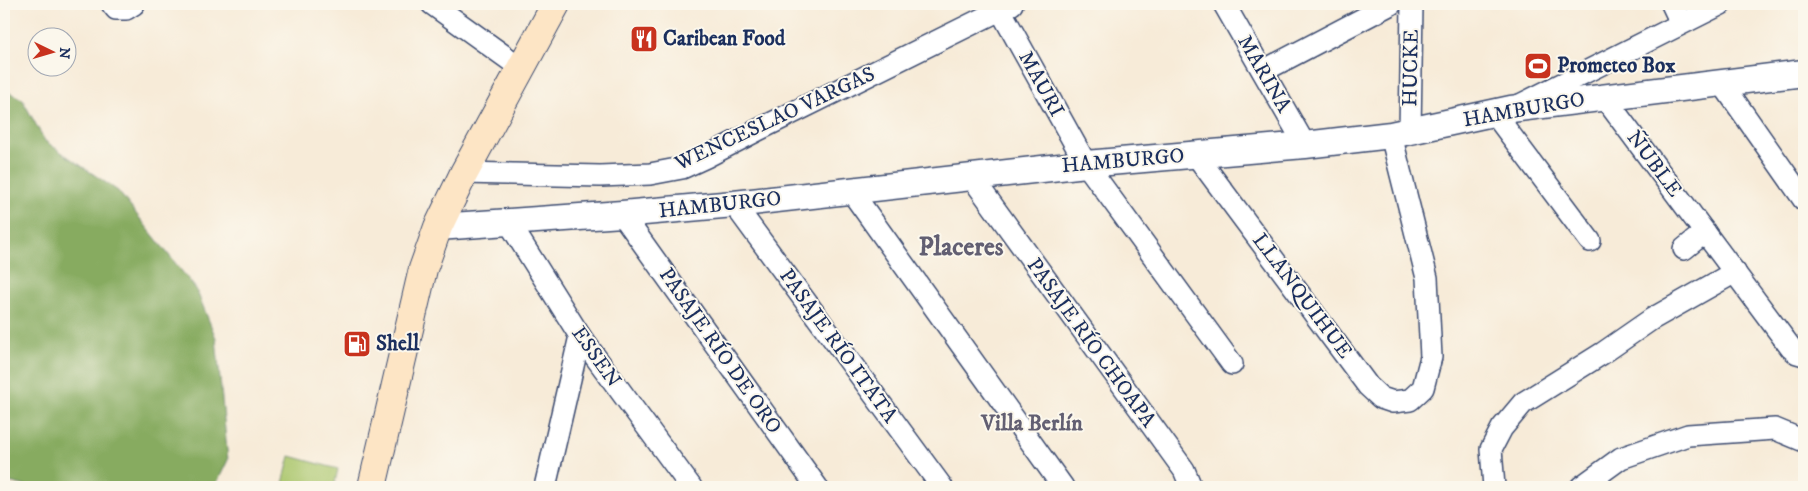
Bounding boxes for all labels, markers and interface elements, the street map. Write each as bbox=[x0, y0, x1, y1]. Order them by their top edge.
restaurant icon: Caribean Food bbox=[629, 24, 659, 54]
place label: Caribean Food bbox=[663, 26, 786, 52]
north arrow bbox=[28, 28, 78, 78]
street label: HUCKE bbox=[1397, 29, 1425, 107]
street label: MARINA bbox=[1231, 31, 1297, 118]
text: N bbox=[54, 47, 73, 60]
street label: MAURI bbox=[1012, 47, 1070, 121]
sports icon: Prometeo Box bbox=[1523, 51, 1553, 81]
place label: Prometeo Box bbox=[1557, 53, 1676, 79]
street label: WENCESLAO VARGAS bbox=[670, 61, 879, 177]
street label: HAMBURGO bbox=[1461, 87, 1587, 133]
street label: ÑUBLE bbox=[1621, 124, 1689, 203]
street label: HAMBURGO bbox=[1061, 143, 1185, 179]
street label: HAMBURGO bbox=[657, 186, 783, 224]
street label: LLANQUIHUE bbox=[1246, 228, 1358, 364]
district label: Placeres bbox=[919, 231, 1004, 264]
street label: PASAJE RÍO CHOAPA bbox=[1021, 252, 1163, 433]
street label: PASAJE RÍO DE ORO bbox=[653, 262, 789, 439]
street label: PASAJE RÍO ITATA bbox=[773, 263, 905, 429]
street label: ESSEN bbox=[566, 321, 626, 393]
fuel station icon: Shell bbox=[342, 329, 372, 359]
place label: Shell bbox=[376, 331, 420, 357]
district label: Villa Berlín bbox=[980, 410, 1083, 437]

